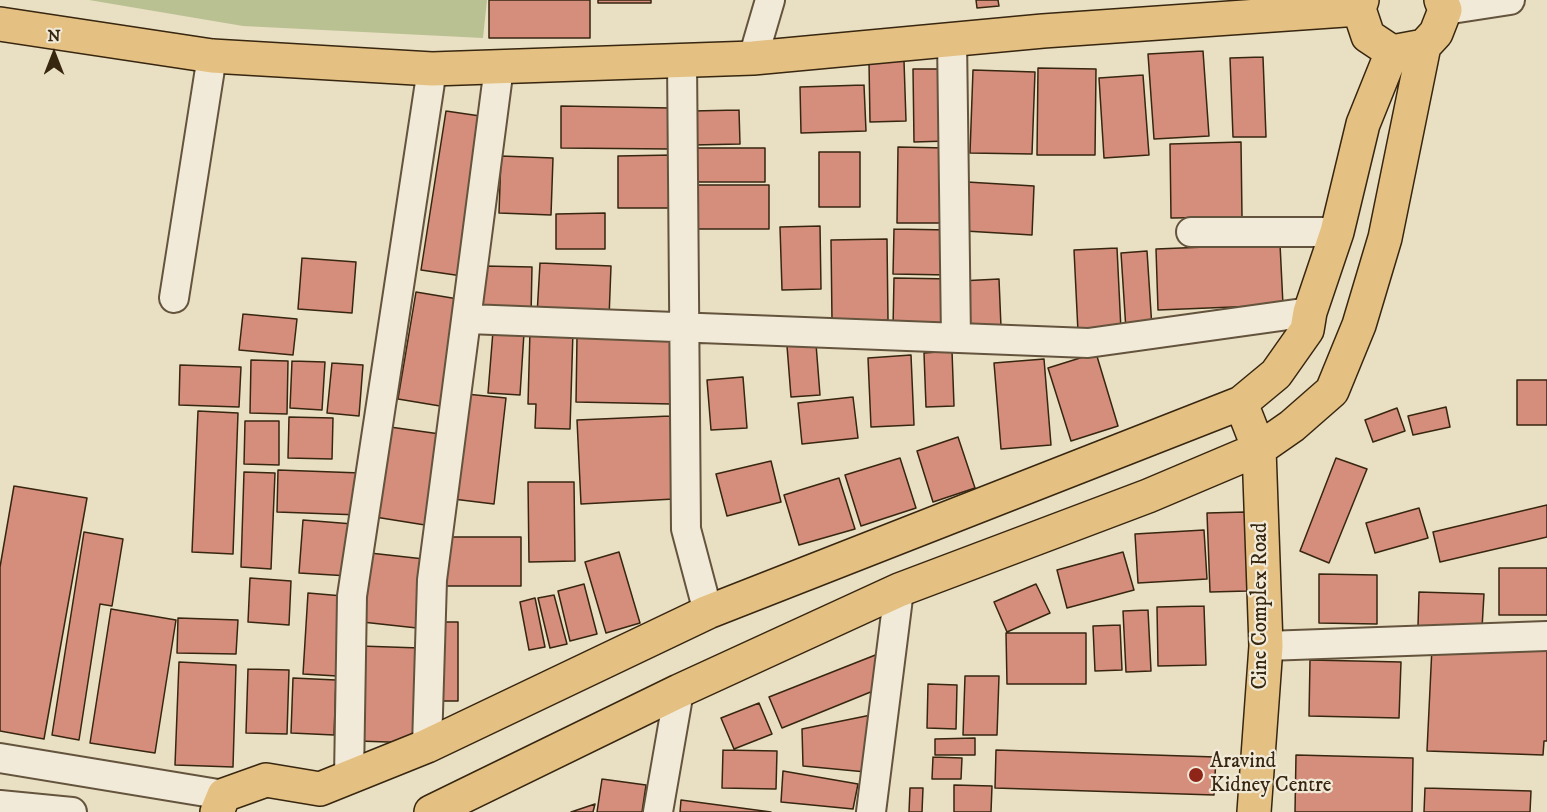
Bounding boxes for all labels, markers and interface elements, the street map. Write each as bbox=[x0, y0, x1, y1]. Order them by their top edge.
north arrow bbox=[24, 24, 84, 84]
text: N bbox=[47, 26, 61, 46]
street label: Cine Complex Road bbox=[1249, 522, 1275, 690]
place label: Aravind Kidney Centre bbox=[1210, 750, 1331, 800]
marker: Aravind Kidney Centre bbox=[1187, 766, 1205, 784]

